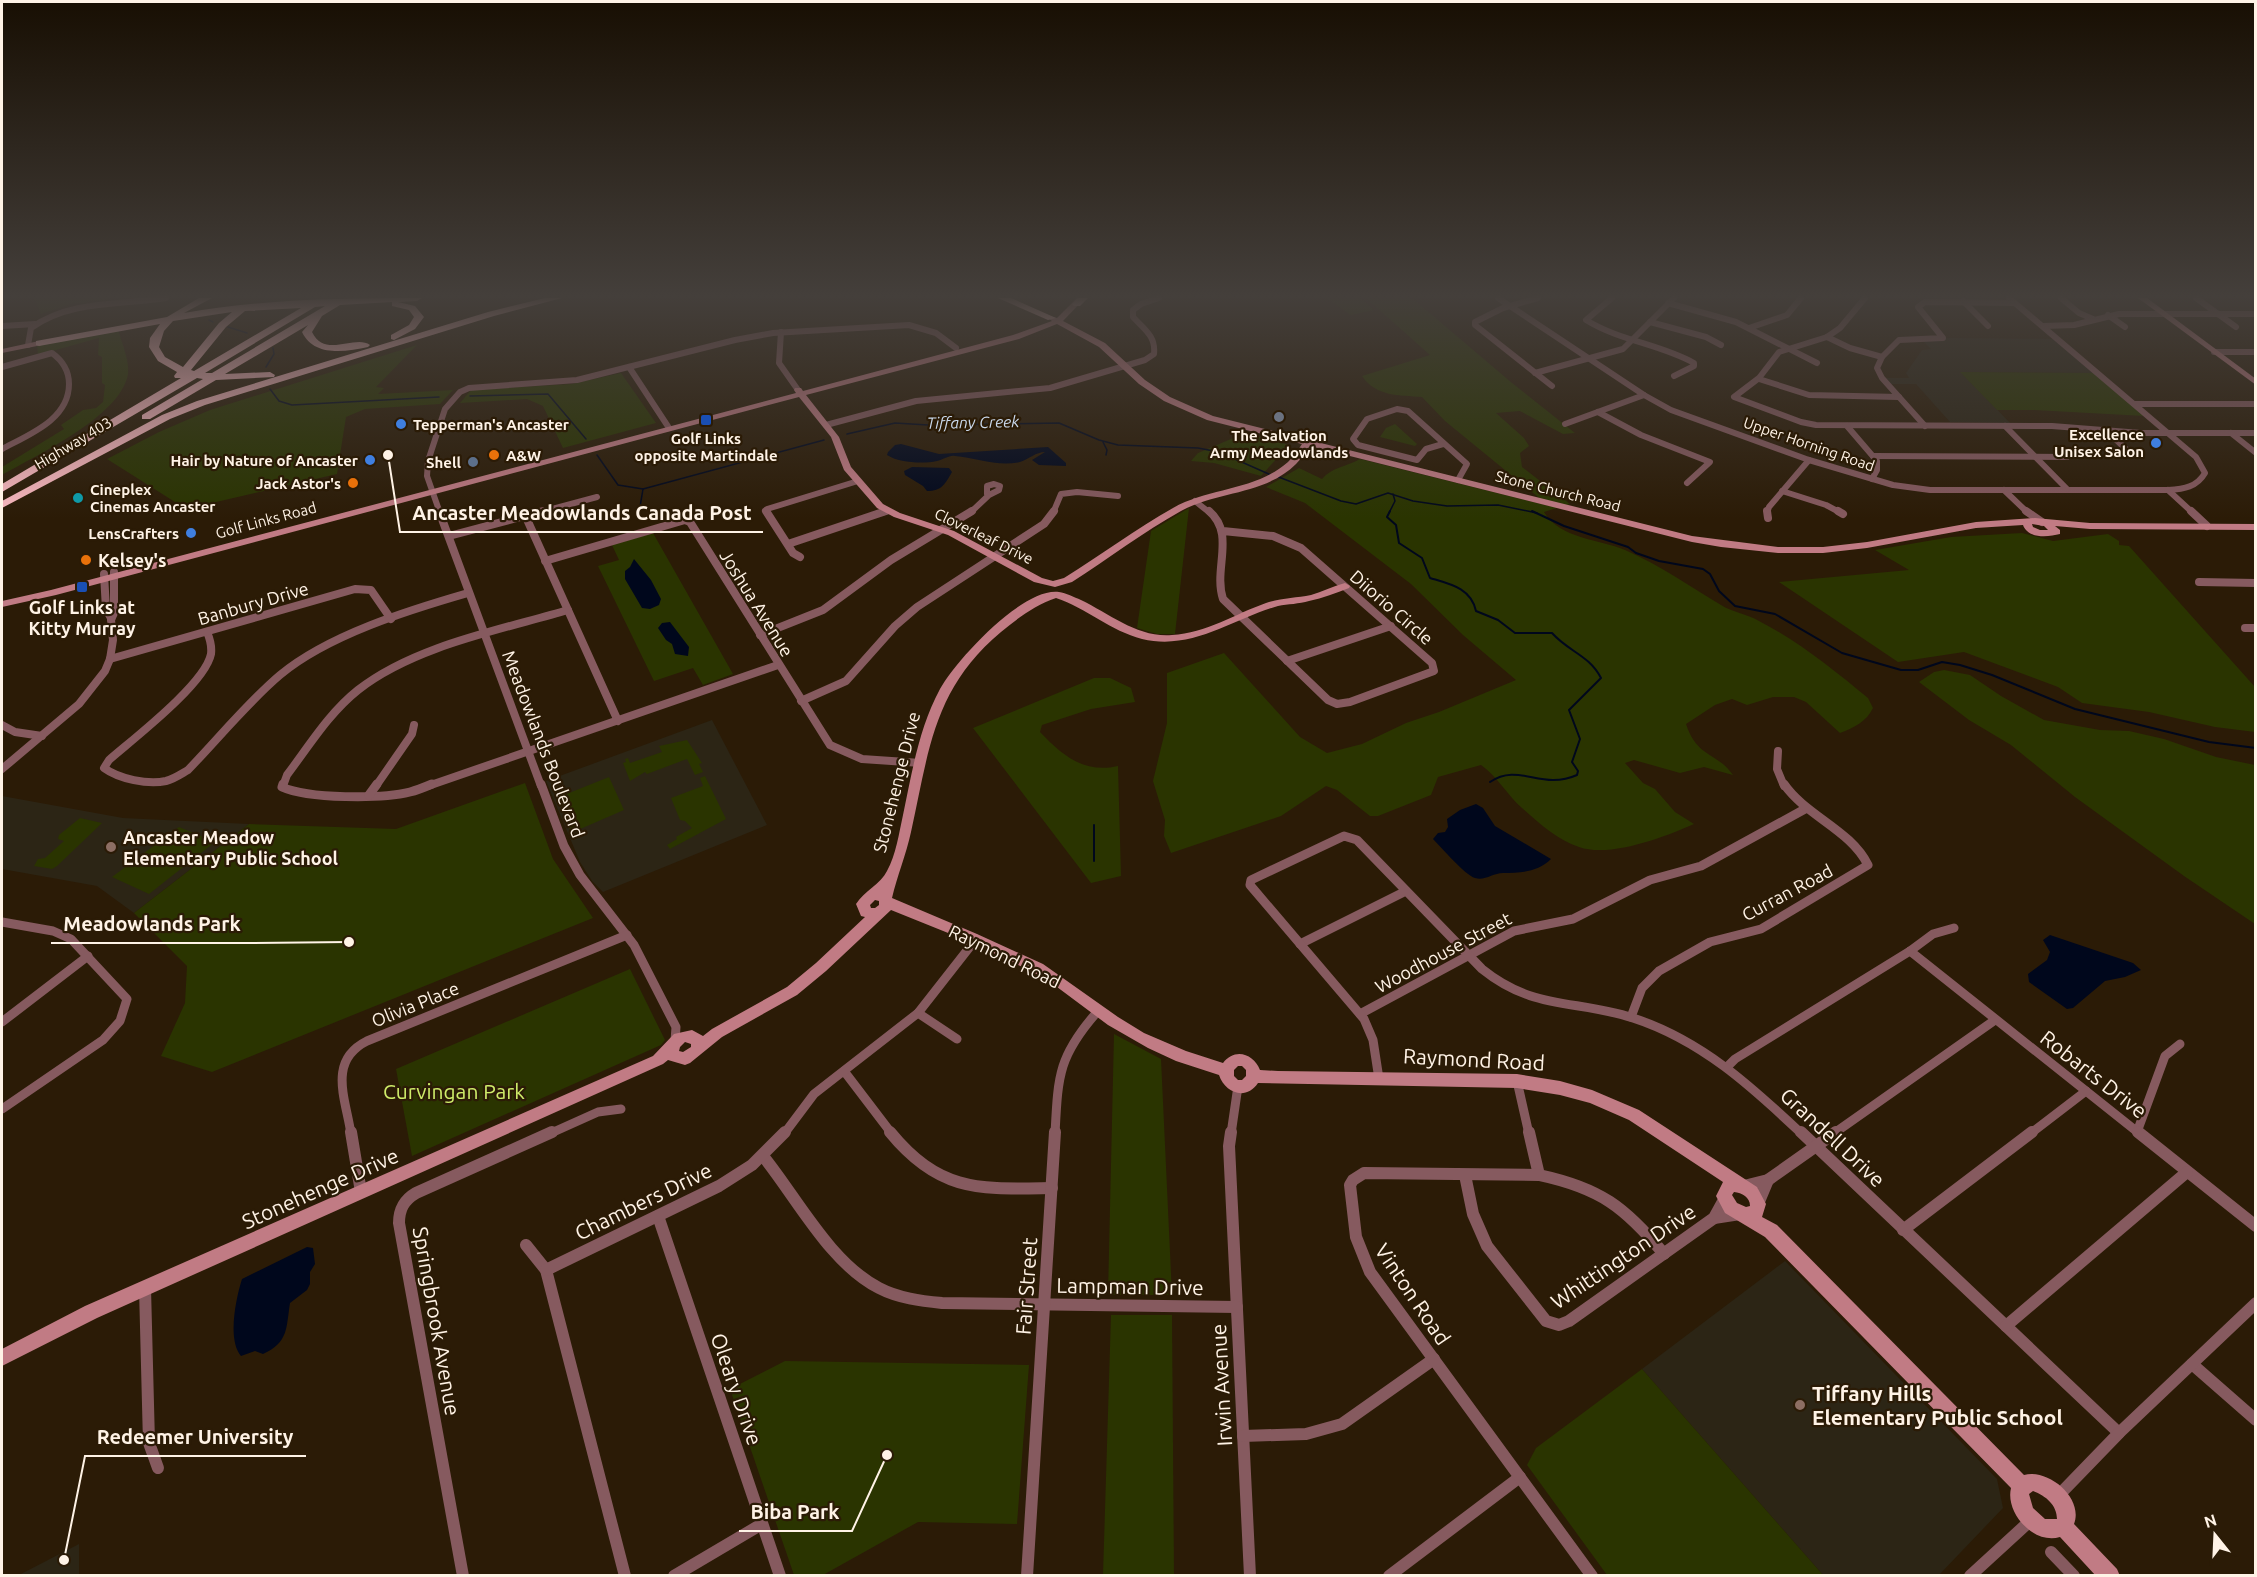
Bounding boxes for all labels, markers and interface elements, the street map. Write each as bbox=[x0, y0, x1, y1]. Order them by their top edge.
marker: The Salvation Army Meadowlands bbox=[1272, 410, 1286, 424]
water label: Tiffany Creek bbox=[926, 412, 1020, 433]
street label: Highway 403 bbox=[31, 413, 115, 473]
marker: Golf Links opposite Martindale bbox=[699, 413, 713, 427]
street label: Upper Horning Road bbox=[1741, 414, 1877, 474]
place label: Tepperman's Ancaster bbox=[413, 416, 570, 433]
marker: Tepperman's Ancaster bbox=[394, 417, 408, 431]
place label: Excellence Unisex Salon bbox=[2054, 426, 2144, 460]
place label: The Salvation Army Meadowlands bbox=[1210, 427, 1348, 461]
place label: Golf Links opposite Martindale bbox=[634, 430, 778, 464]
marker: Excellence Unisex Salon bbox=[2149, 436, 2163, 450]
place label: A&W bbox=[506, 447, 541, 464]
marker: A&W bbox=[487, 448, 501, 462]
place label: Hair by Nature of Ancaster bbox=[171, 452, 359, 469]
marker: Hair by Nature of Ancaster bbox=[363, 453, 377, 467]
place label: Shell bbox=[426, 454, 461, 471]
marker: Shell bbox=[466, 455, 480, 469]
street label: Stone Church Road bbox=[1494, 467, 1622, 515]
place label: Jack Astor's bbox=[256, 475, 341, 492]
marker: Jack Astor's bbox=[346, 476, 360, 490]
place label: Cineplex Cinemas Ancaster bbox=[90, 481, 216, 515]
marker: Cineplex Cinemas Ancaster bbox=[71, 491, 85, 505]
callout: Ancaster Meadowlands Canada Post bbox=[400, 494, 763, 532]
street label: Golf Links Road bbox=[214, 498, 318, 542]
text: Ancaster Meadowlands Canada Post bbox=[412, 501, 752, 524]
street label: Cloverleaf Drive bbox=[932, 505, 1036, 567]
place label: LensCrafters bbox=[88, 525, 179, 542]
marker: LensCrafters bbox=[184, 526, 198, 540]
street label: Joshua Avenue bbox=[716, 546, 798, 660]
place label: Kelsey's bbox=[98, 550, 167, 570]
marker: Kelsey's bbox=[79, 553, 93, 567]
street label: Diiorio Circle bbox=[1347, 566, 1437, 648]
street label: Banbury Drive bbox=[195, 578, 311, 628]
marker: Golf Links at Kitty Murray bbox=[75, 580, 89, 594]
place label: Golf Links at Kitty Murray bbox=[28, 597, 136, 638]
street label: Meadowlands Boulevard bbox=[499, 648, 589, 840]
street label: Stonehenge Drive bbox=[869, 709, 923, 855]
place label: Ancaster Meadow Elementary Public School bbox=[123, 827, 338, 868]
marker: Ancaster Meadow Elementary Public School bbox=[104, 840, 118, 854]
street label: Curran Road bbox=[1738, 860, 1836, 924]
callout: Meadowlands Park bbox=[51, 905, 253, 943]
street label: Woodhouse Street bbox=[1372, 908, 1514, 996]
text: Meadowlands Park bbox=[63, 912, 241, 935]
street label: Raymond Road bbox=[946, 920, 1064, 992]
street label: Olivia Place bbox=[368, 977, 462, 1031]
street label: Robarts Drive bbox=[2036, 1025, 2152, 1123]
street label: Raymond Road bbox=[1403, 1043, 1545, 1075]
park label: Curvingan Park bbox=[383, 1079, 525, 1103]
street label: Grandell Drive bbox=[1776, 1083, 1890, 1191]
street label: Stonehenge Drive bbox=[238, 1143, 402, 1233]
street label: Chambers Drive bbox=[571, 1158, 715, 1244]
street label: Whittington Drive bbox=[1546, 1199, 1700, 1313]
street label: Springbrook Avenue bbox=[409, 1225, 465, 1417]
street label: Fair Street bbox=[1011, 1237, 1041, 1335]
street label: Vinton Road bbox=[1370, 1239, 1456, 1349]
street label: Lampman Drive bbox=[1056, 1273, 1204, 1299]
street label: Irwin Avenue bbox=[1206, 1323, 1236, 1447]
street label: Oleary Drive bbox=[707, 1330, 767, 1448]
place label: Tiffany Hills Elementary Public School bbox=[1812, 1381, 2063, 1429]
marker: Tiffany Hills Elementary Public School bbox=[1793, 1398, 1807, 1412]
callout: Redeemer University bbox=[85, 1418, 306, 1456]
text: Redeemer University bbox=[97, 1425, 294, 1448]
callout: Biba Park bbox=[739, 1493, 852, 1531]
text: Biba Park bbox=[750, 1500, 840, 1523]
north arrow bbox=[2185, 1505, 2245, 1565]
text: N bbox=[2202, 1510, 2219, 1531]

